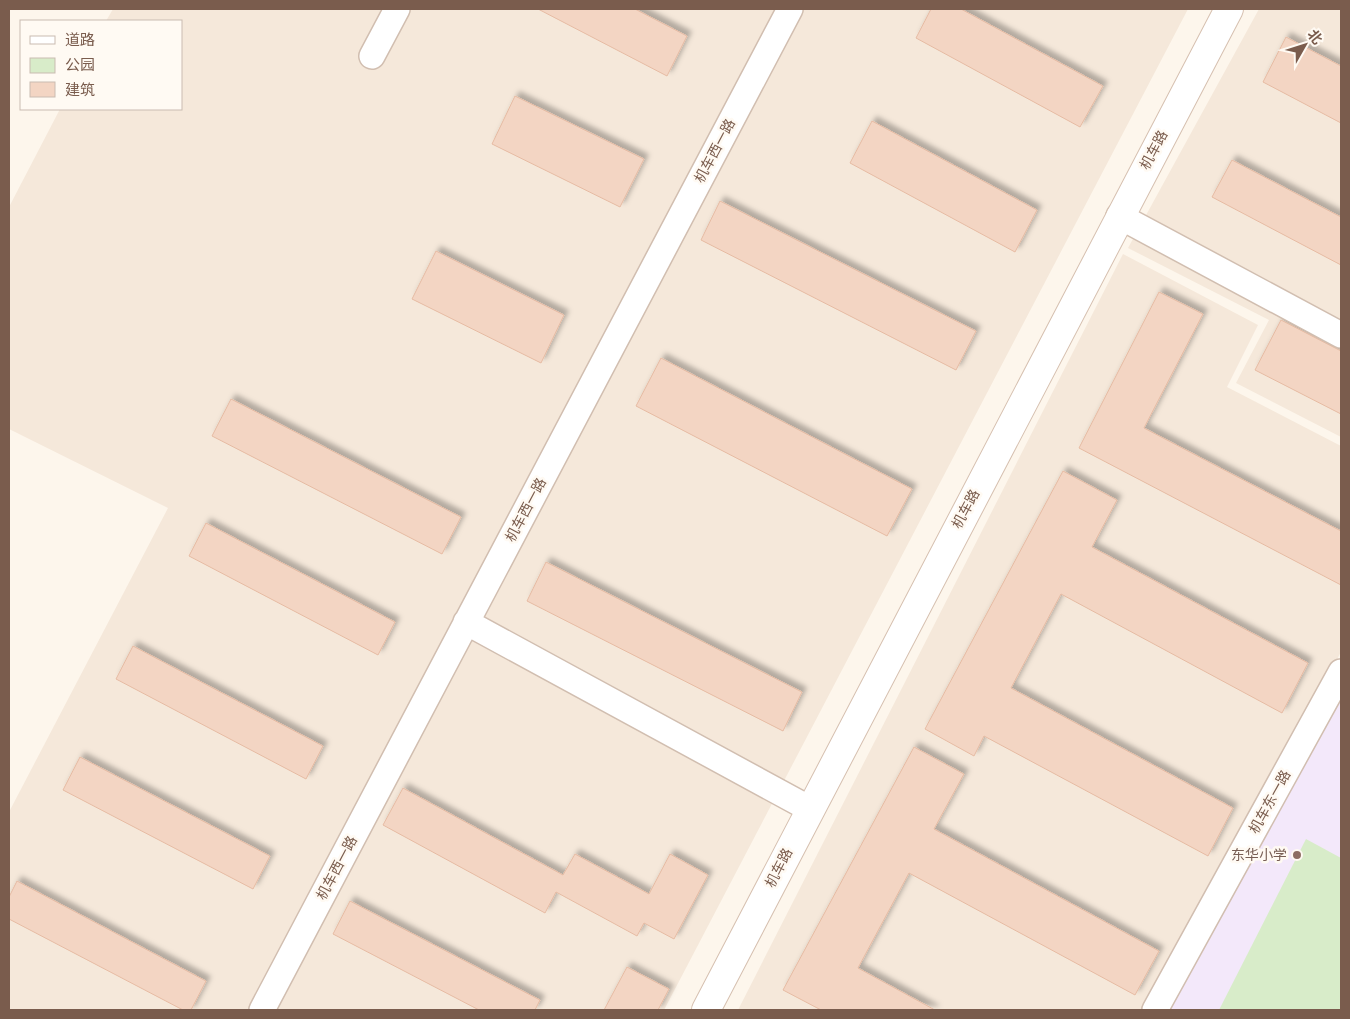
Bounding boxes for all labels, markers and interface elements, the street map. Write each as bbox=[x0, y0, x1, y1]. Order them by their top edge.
legend bbox=[20, 20, 182, 110]
north arrow bbox=[1280, 20, 1330, 70]
text: 北 bbox=[1304, 26, 1326, 48]
text: 道路 bbox=[65, 31, 95, 49]
text: 公园 bbox=[65, 56, 95, 74]
text: 建筑 bbox=[65, 81, 95, 99]
street label: 机车西一路 bbox=[691, 116, 739, 186]
street label: 机车路 bbox=[1137, 127, 1171, 173]
street label: 机车西一路 bbox=[502, 475, 550, 545]
street label: 机车路 bbox=[949, 486, 983, 532]
street label: 机车东一路 bbox=[1246, 767, 1294, 837]
street label: 机车西一路 bbox=[313, 833, 361, 903]
street label: 机车路 bbox=[762, 845, 796, 891]
place label: 东华小学 bbox=[1231, 847, 1287, 864]
marker: 东华小学 bbox=[1291, 849, 1303, 861]

